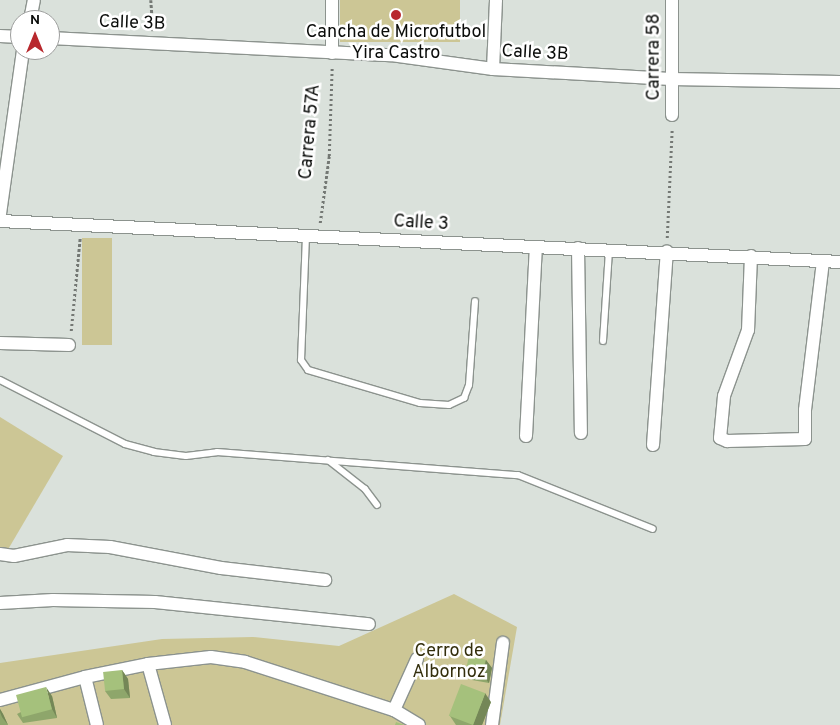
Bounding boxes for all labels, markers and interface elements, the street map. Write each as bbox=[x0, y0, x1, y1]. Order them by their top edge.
marker: Cancha de Microfutbol Yira Castro bbox=[390, 9, 402, 21]
north arrow bbox=[10, 10, 60, 60]
text: N bbox=[30, 12, 40, 29]
street label: Calle 3B bbox=[98, 12, 166, 36]
street label: Carrera 58 bbox=[644, 13, 666, 101]
place label: Cancha de Microfutbol Yira Castro bbox=[306, 23, 486, 66]
street label: Calle 3B bbox=[501, 41, 569, 67]
street label: Carrera 57A bbox=[296, 83, 326, 181]
street label: Calle 3 bbox=[393, 212, 449, 236]
park label: Cerro de Albornoz bbox=[412, 642, 486, 684]

